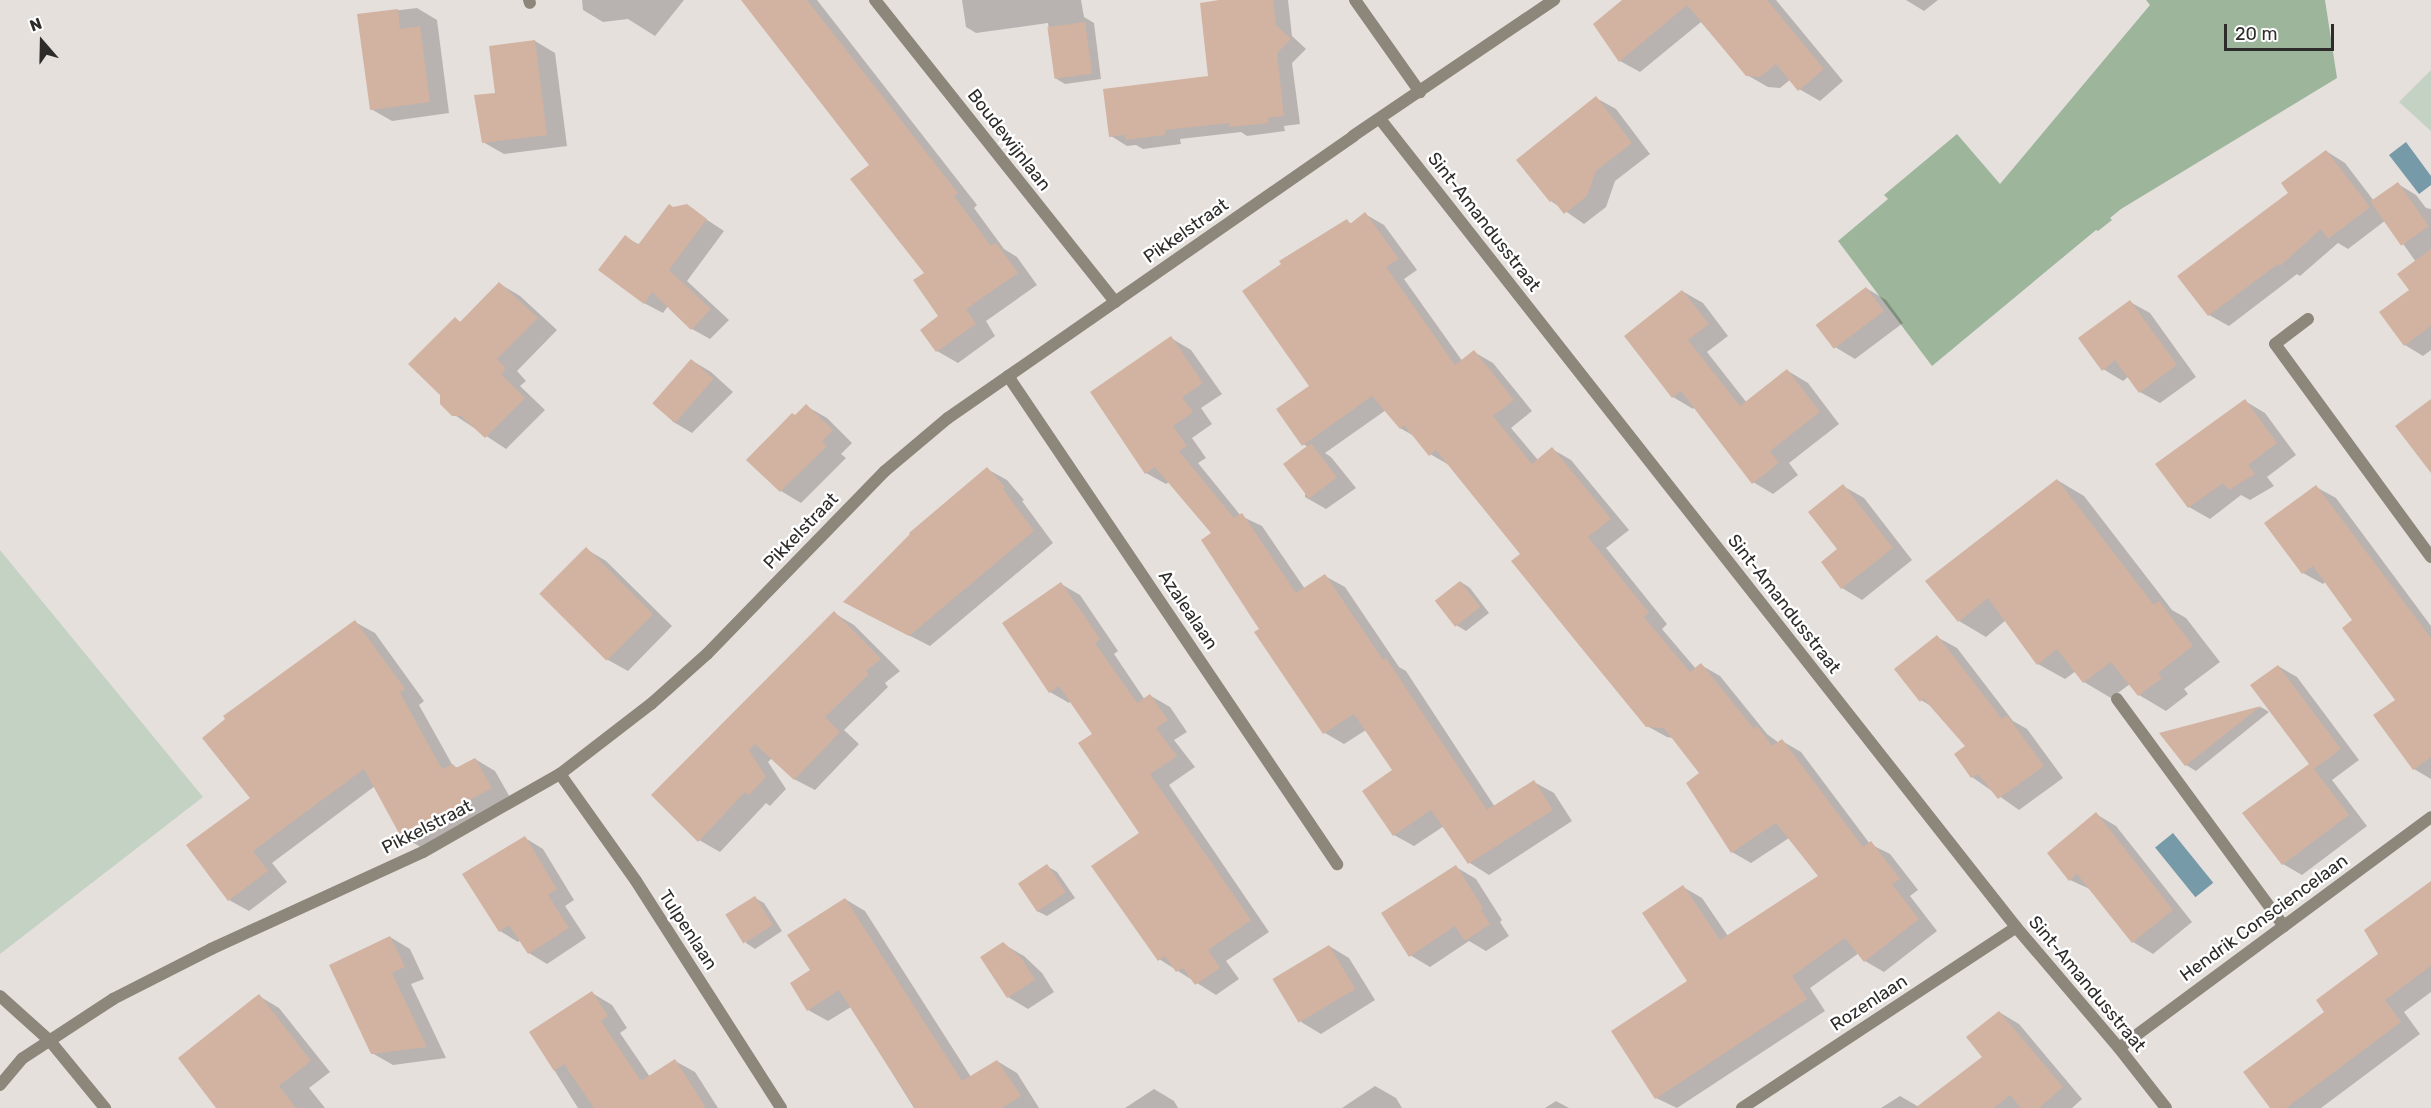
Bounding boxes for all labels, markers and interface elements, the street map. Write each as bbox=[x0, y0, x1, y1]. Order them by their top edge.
north arrow bbox=[12, 12, 72, 72]
scale bar bbox=[2227, 12, 2336, 50]
text: N bbox=[27, 14, 44, 36]
text: 20 m bbox=[2235, 23, 2277, 45]
street label: Boudewijnlaan bbox=[963, 85, 1055, 195]
street label: Sint-Amandusstraat bbox=[1423, 148, 1545, 296]
street label: Pikkelstraat bbox=[1140, 194, 1232, 268]
street label: Pikkelstraat bbox=[759, 488, 843, 574]
street label: Sint-Amandusstraat bbox=[1723, 530, 1845, 678]
street label: Azalealaan bbox=[1154, 566, 1222, 654]
street label: Pikkelstraat bbox=[378, 795, 476, 859]
street label: Hendrik Consciencelaan bbox=[2176, 850, 2352, 986]
street label: Tulpenlaan bbox=[654, 886, 722, 974]
street label: Sint-Amandusstraat bbox=[2024, 912, 2150, 1056]
street label: Rozenlaan bbox=[1827, 970, 1911, 1036]

